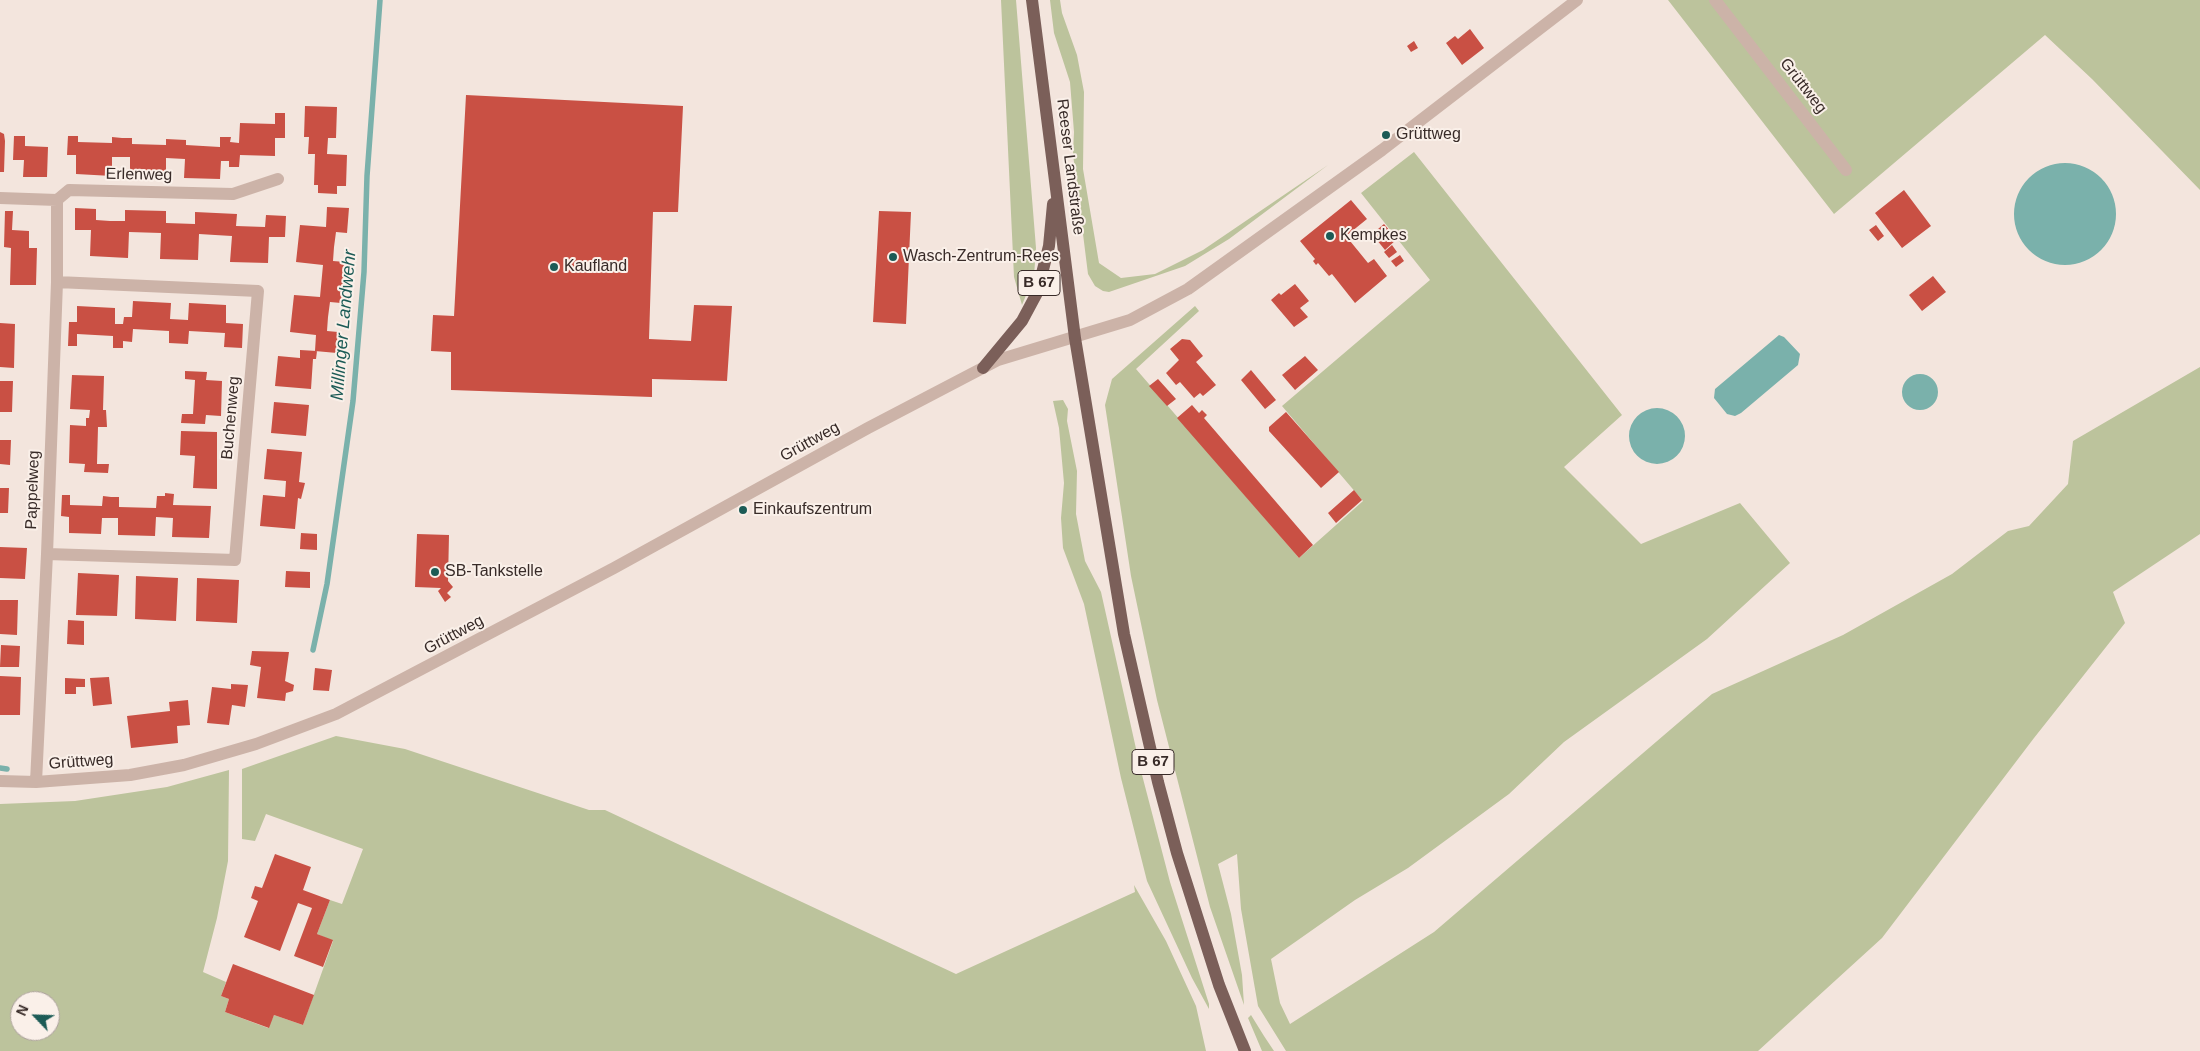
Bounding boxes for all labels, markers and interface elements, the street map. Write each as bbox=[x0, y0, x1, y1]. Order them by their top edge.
street label: Grüttweg bbox=[1775, 55, 1831, 117]
street label: Reeser Landstraße bbox=[1052, 98, 1088, 236]
place label: Grüttweg bbox=[1396, 125, 1461, 145]
marker: Grüttweg bbox=[1380, 129, 1392, 141]
street label: Erlenweg bbox=[105, 165, 173, 185]
place label: Kempkes bbox=[1340, 226, 1407, 246]
marker: Kempkes bbox=[1324, 230, 1336, 242]
place label: Wasch-Zentrum-Rees bbox=[903, 247, 1059, 267]
water label: Millinger Landwehr bbox=[327, 249, 361, 401]
marker: Wasch-Zentrum-Rees bbox=[887, 251, 899, 263]
place label: Kaufland bbox=[564, 257, 627, 277]
marker: Kaufland bbox=[548, 261, 560, 273]
road number: B 67 bbox=[1018, 270, 1060, 296]
street label: Buchenweg bbox=[218, 376, 244, 460]
street label: Grüttweg bbox=[777, 418, 843, 466]
street label: Pappelweg bbox=[22, 450, 44, 530]
place label: Einkaufszentrum bbox=[753, 500, 872, 520]
marker: Einkaufszentrum bbox=[737, 504, 749, 516]
place label: SB-Tankstelle bbox=[445, 562, 543, 582]
marker: SB-Tankstelle bbox=[429, 566, 441, 578]
street label: Grüttweg bbox=[421, 611, 487, 659]
street label: Grüttweg bbox=[48, 750, 114, 774]
road number: B 67 bbox=[1132, 750, 1174, 774]
north arrow bbox=[10, 991, 60, 1041]
text: N bbox=[13, 1002, 32, 1018]

